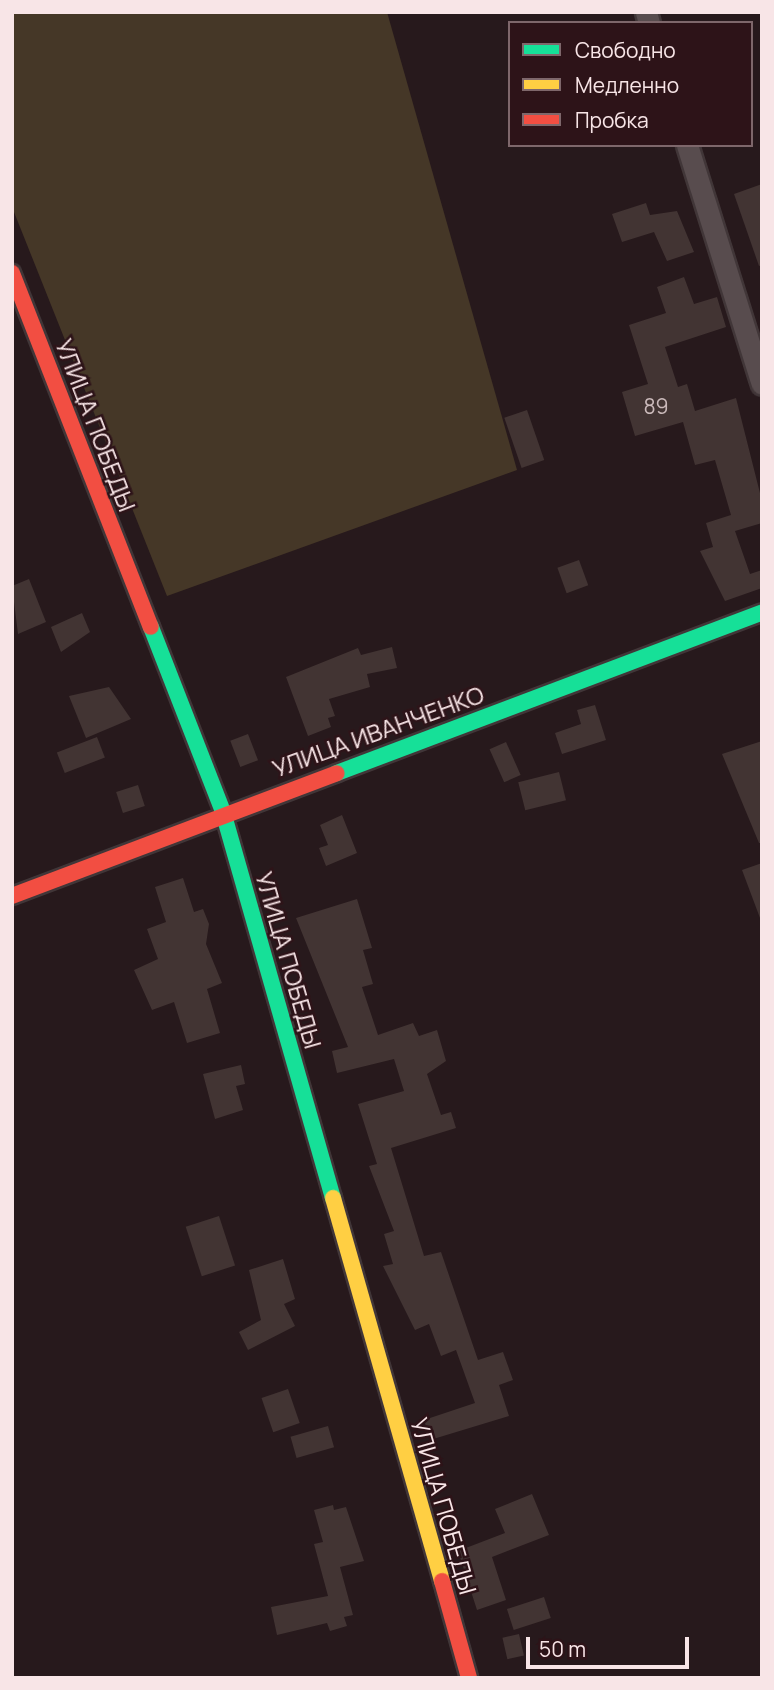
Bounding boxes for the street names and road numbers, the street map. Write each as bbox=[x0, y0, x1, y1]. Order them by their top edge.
street label: УЛИЦА ПОБЕДЫ bbox=[50, 335, 142, 515]
street label: УЛИЦА ИВАНЧЕНКО bbox=[268, 679, 488, 783]
street label: УЛИЦА ПОБЕДЫ bbox=[250, 868, 328, 1052]
street label: УЛИЦА ПОБЕДЫ bbox=[405, 1414, 483, 1598]

